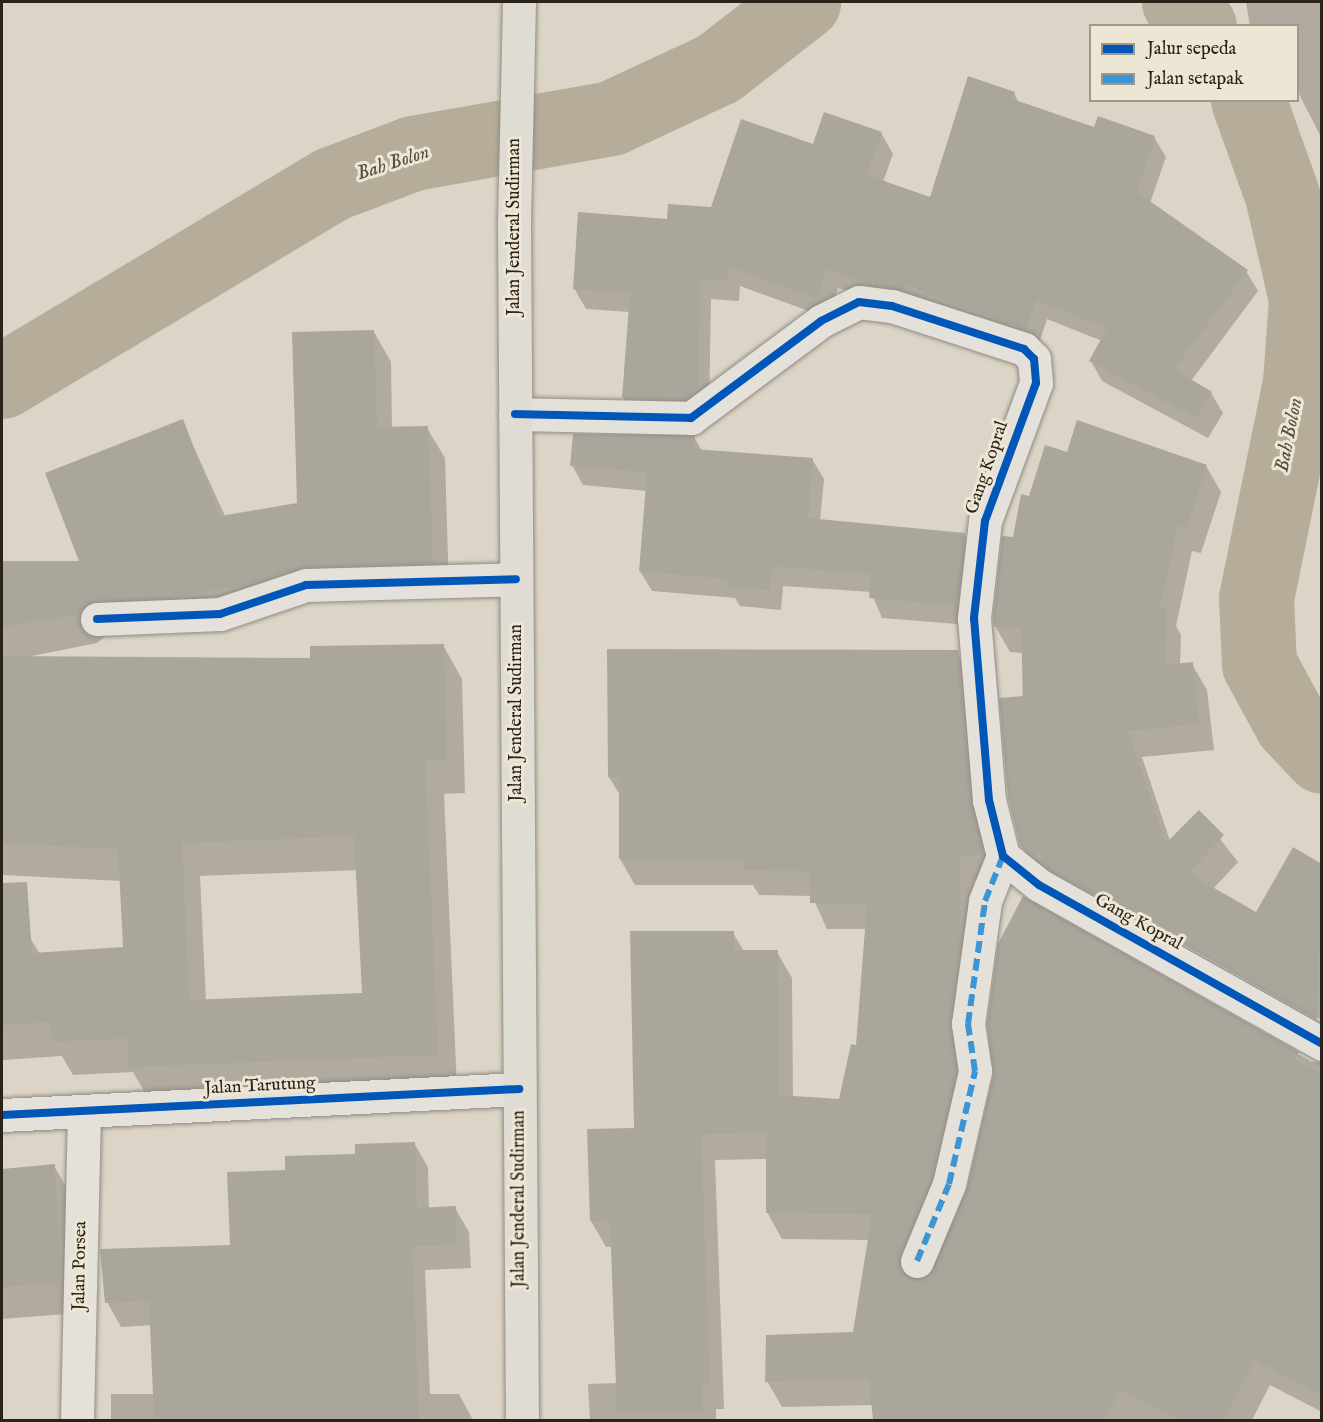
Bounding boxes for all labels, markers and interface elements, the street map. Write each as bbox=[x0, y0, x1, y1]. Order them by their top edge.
legend bbox=[1089, 24, 1299, 102]
text: Jalur sepeda bbox=[1147, 38, 1236, 61]
text: Jalan setapak bbox=[1147, 68, 1244, 91]
street label: Jalan Jenderal Sudirman bbox=[504, 138, 526, 316]
water label: Bah Bolon bbox=[354, 140, 432, 186]
water label: Bah Bolon bbox=[1270, 396, 1308, 474]
street label: Gang Kopral bbox=[962, 419, 1014, 517]
street label: Jalan Jenderal Sudirman bbox=[506, 624, 528, 802]
street label: Gang Kopral bbox=[1090, 890, 1186, 956]
street label: Jalan Tarutung bbox=[204, 1073, 316, 1101]
street label: Jalan Jenderal Sudirman bbox=[509, 1110, 531, 1288]
street label: Jalan Porsea bbox=[69, 1221, 93, 1311]

